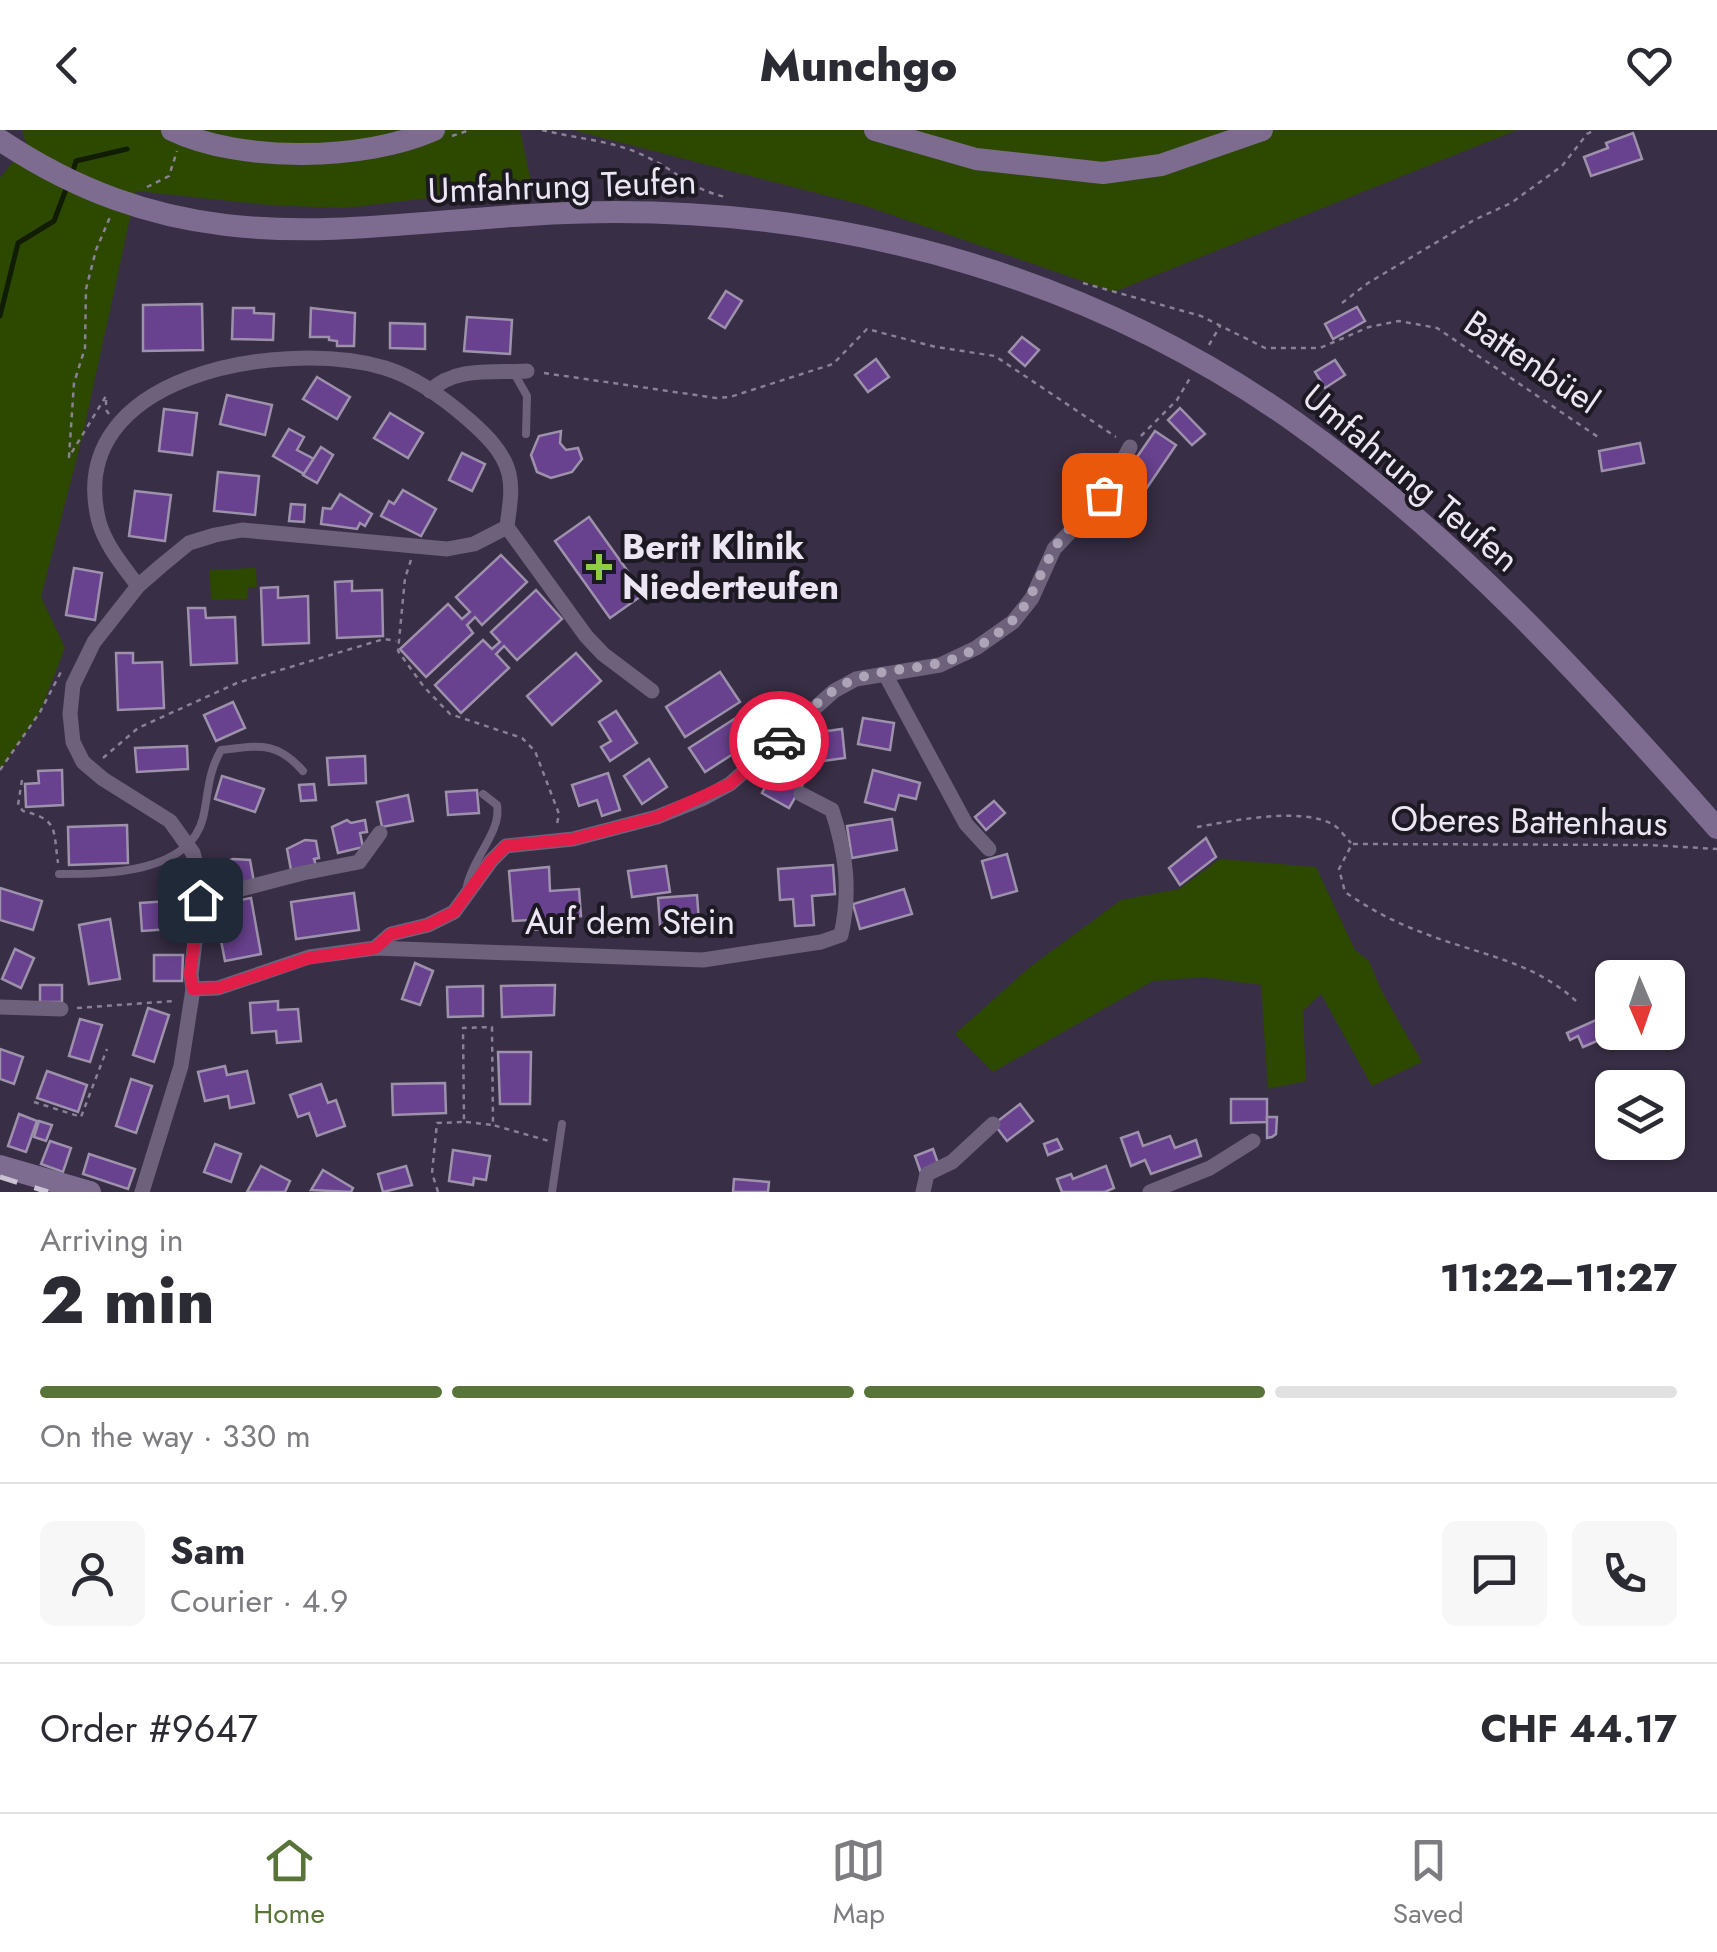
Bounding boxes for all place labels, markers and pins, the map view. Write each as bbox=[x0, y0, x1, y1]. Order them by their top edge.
pin bbox=[1062, 453, 1147, 538]
place label: Berit Klinik Niederteufen bbox=[622, 522, 839, 612]
marker: Berit Klinik Niederteufen bbox=[586, 554, 612, 580]
pin bbox=[158, 858, 243, 943]

